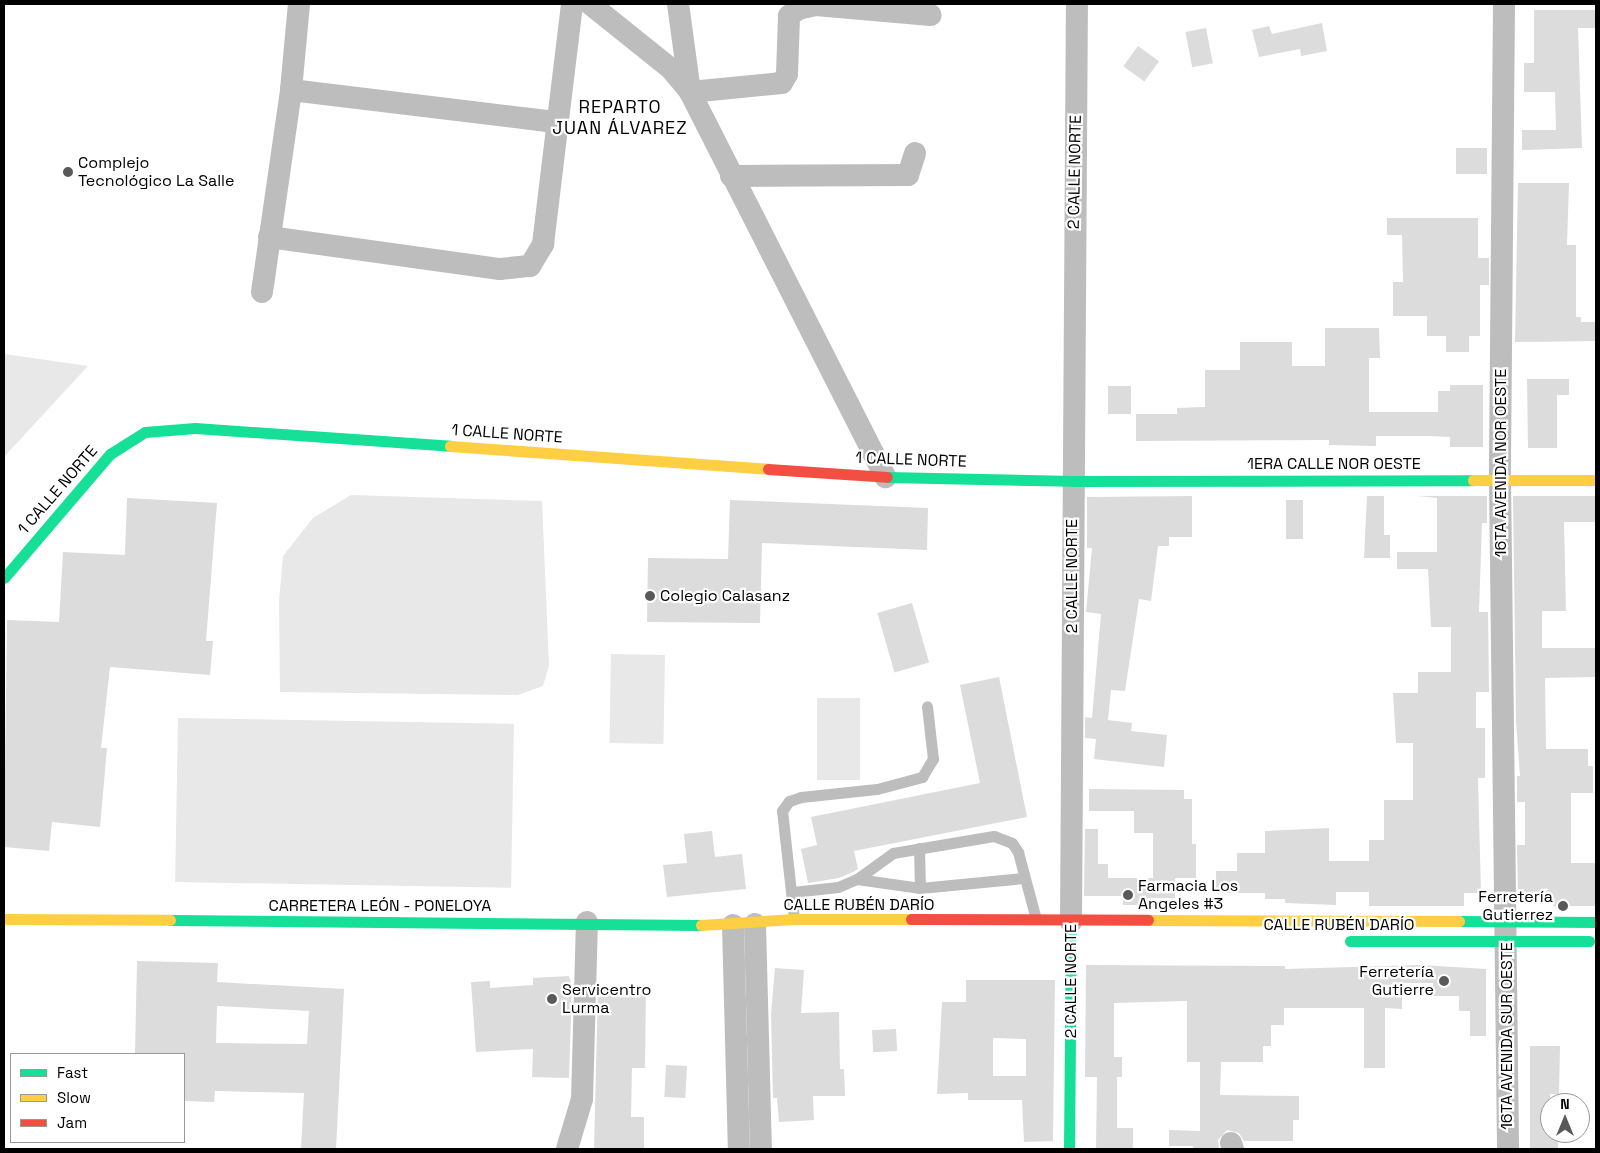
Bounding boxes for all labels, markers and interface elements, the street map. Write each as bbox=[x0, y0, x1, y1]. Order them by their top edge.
district label: REPARTO JUAN ÁLVAREZ bbox=[551, 97, 689, 140]
street label: 2 CALLE NORTE bbox=[1064, 115, 1086, 229]
place label: Complejo Tecnológico La Salle bbox=[78, 153, 234, 191]
marker: Complejo Tecnológico La Salle bbox=[62, 166, 74, 178]
street label: 16TA AVENIDA NOR OESTE bbox=[1491, 368, 1511, 558]
street label: 1 CALLE NORTE bbox=[451, 421, 563, 447]
street label: 1 CALLE NORTE bbox=[14, 442, 102, 538]
street label: 1 CALLE NORTE bbox=[855, 448, 967, 472]
street label: 1ERA CALLE NOR OESTE bbox=[1247, 454, 1421, 474]
street label: 2 CALLE NORTE bbox=[1062, 519, 1082, 633]
place label: Colegio Calasanz bbox=[660, 586, 790, 606]
marker: Colegio Calasanz bbox=[644, 590, 656, 602]
place label: Farmacia Los Angeles #3 bbox=[1138, 876, 1238, 914]
place label: Ferretería Gutierrez bbox=[1478, 887, 1553, 925]
marker: Farmacia Los Angeles #3 bbox=[1122, 889, 1134, 901]
street label: CALLE RUBÉN DARÍO bbox=[783, 895, 935, 915]
street label: CARRETERA LEÓN - PONELOYA bbox=[268, 896, 492, 916]
marker: Ferretería Gutierrez bbox=[1557, 900, 1569, 912]
street label: CALLE RUBÉN DARÍO bbox=[1263, 915, 1415, 935]
street label: 2 CALLE NORTE bbox=[1061, 924, 1081, 1038]
street label: 16TA AVENIDA SUR OESTE bbox=[1497, 942, 1517, 1130]
place label: Ferretería Gutierre bbox=[1359, 962, 1434, 1000]
marker: Ferretería Gutierre bbox=[1438, 975, 1450, 987]
place label: Servicentro Lurma bbox=[562, 980, 651, 1018]
marker: Servicentro Lurma bbox=[546, 993, 558, 1005]
legend bbox=[10, 1053, 185, 1143]
text: Fast bbox=[57, 1063, 88, 1082]
text: Slow bbox=[57, 1088, 91, 1107]
north arrow bbox=[1540, 1093, 1590, 1143]
text: N bbox=[1560, 1095, 1570, 1113]
text: Jam bbox=[57, 1113, 87, 1132]

